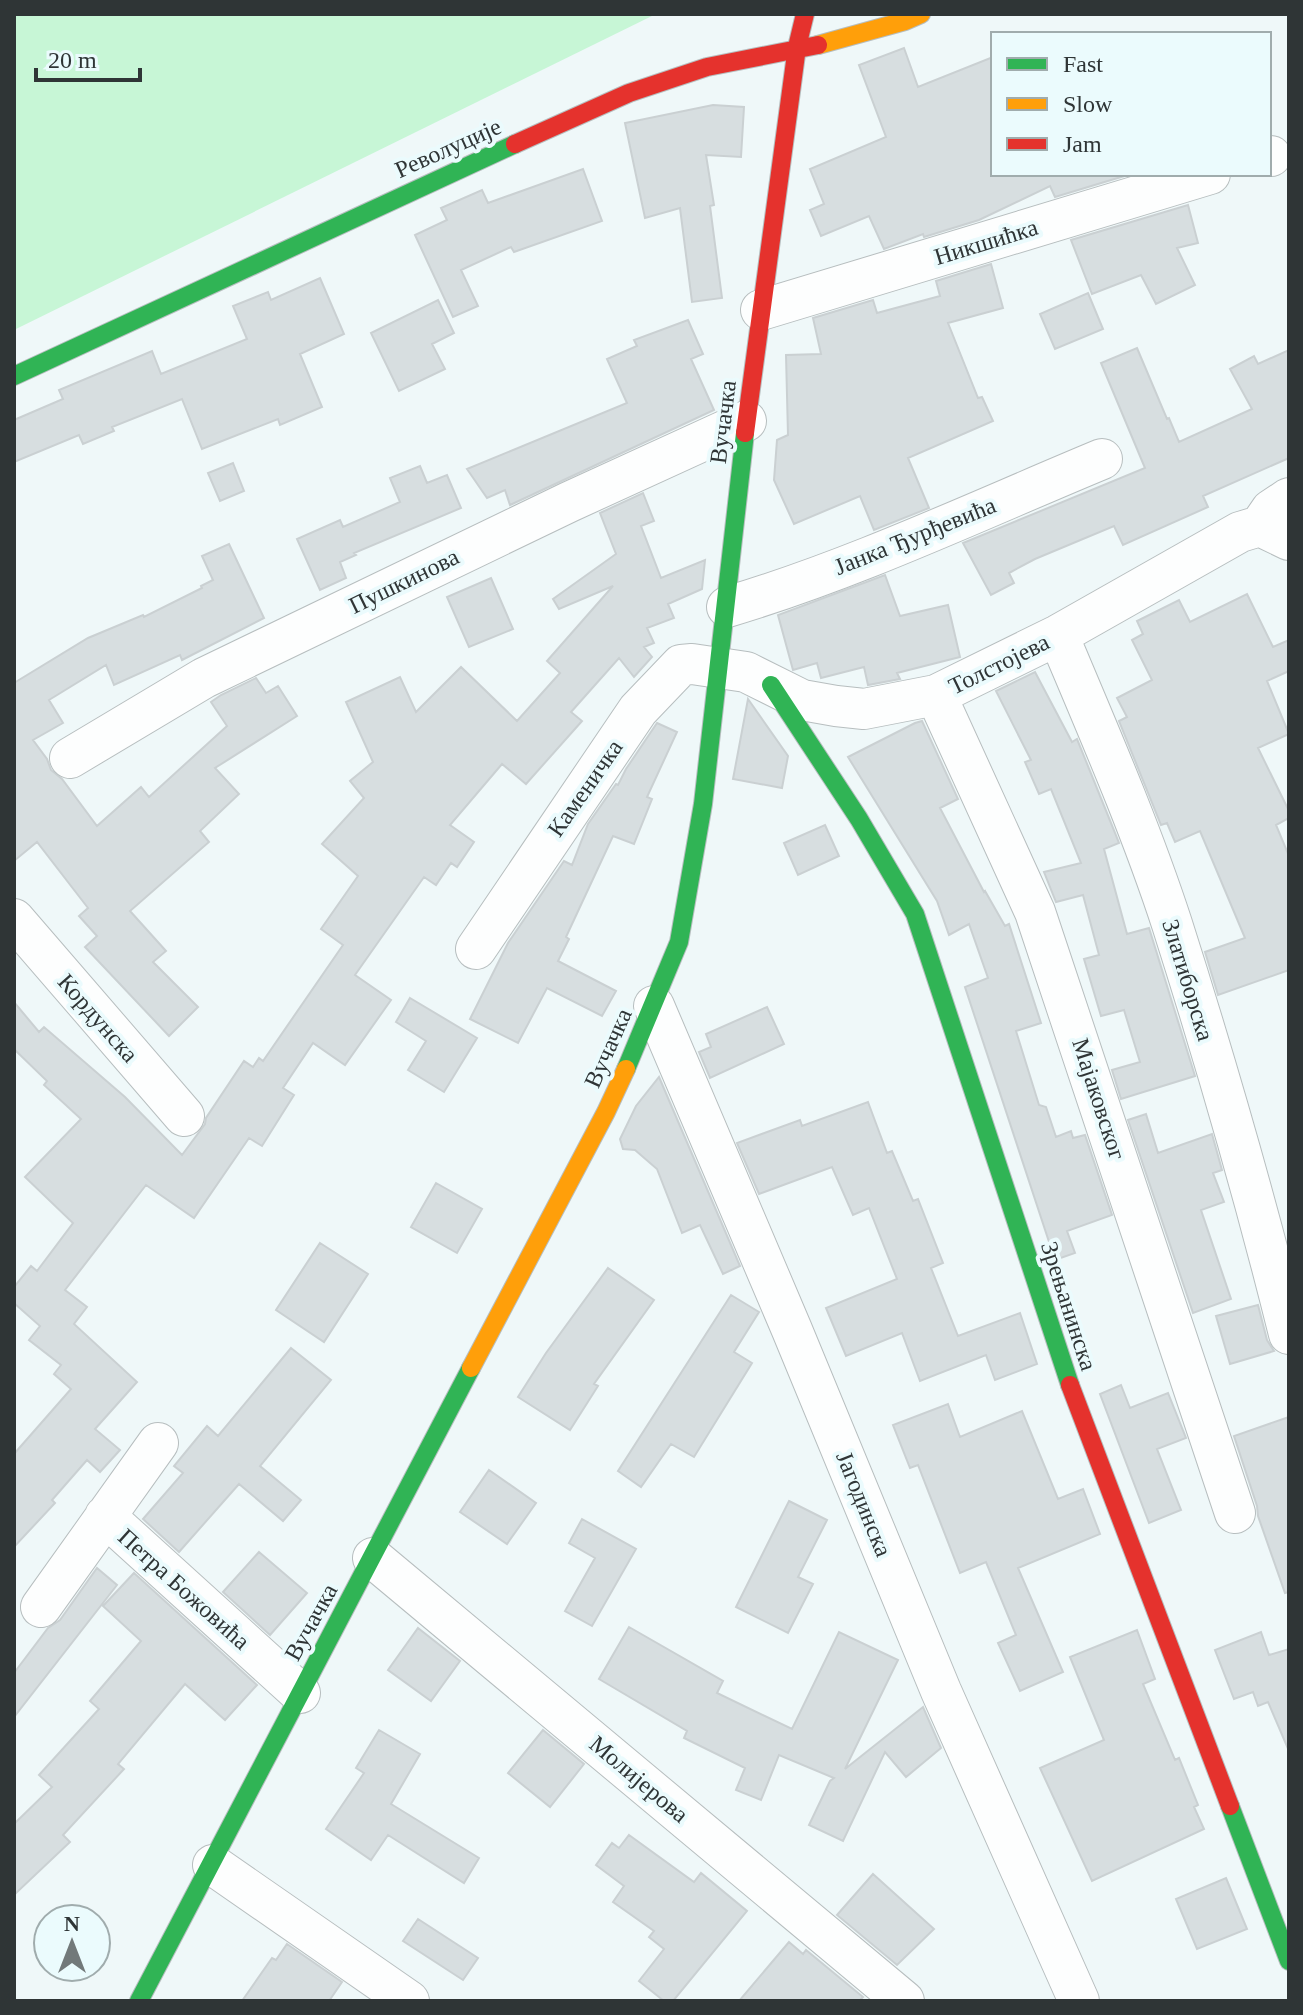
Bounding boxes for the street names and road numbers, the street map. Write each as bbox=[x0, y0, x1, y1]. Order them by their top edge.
street label: Револуције bbox=[391, 113, 505, 183]
street label: Никшићка bbox=[931, 214, 1041, 270]
street label: Вучачка bbox=[705, 379, 741, 465]
street label: Јанка Ђурђевића bbox=[830, 492, 1000, 580]
street label: Пушкинова bbox=[345, 543, 463, 619]
street label: Толстојева bbox=[945, 628, 1054, 699]
street label: Каменичка bbox=[542, 734, 628, 841]
street label: Златиборска bbox=[1157, 916, 1219, 1044]
street label: Кордунска bbox=[53, 969, 144, 1068]
street label: Вучачка bbox=[579, 1004, 637, 1091]
street label: Мајаковског bbox=[1067, 1035, 1131, 1163]
street label: Зрењанинска bbox=[1036, 1238, 1102, 1374]
street label: Јагодинска bbox=[831, 1448, 897, 1561]
street label: Петра Божовића bbox=[113, 1523, 255, 1655]
street label: Вучачка bbox=[279, 1579, 343, 1665]
street label: Молијерова bbox=[585, 1730, 694, 1828]

